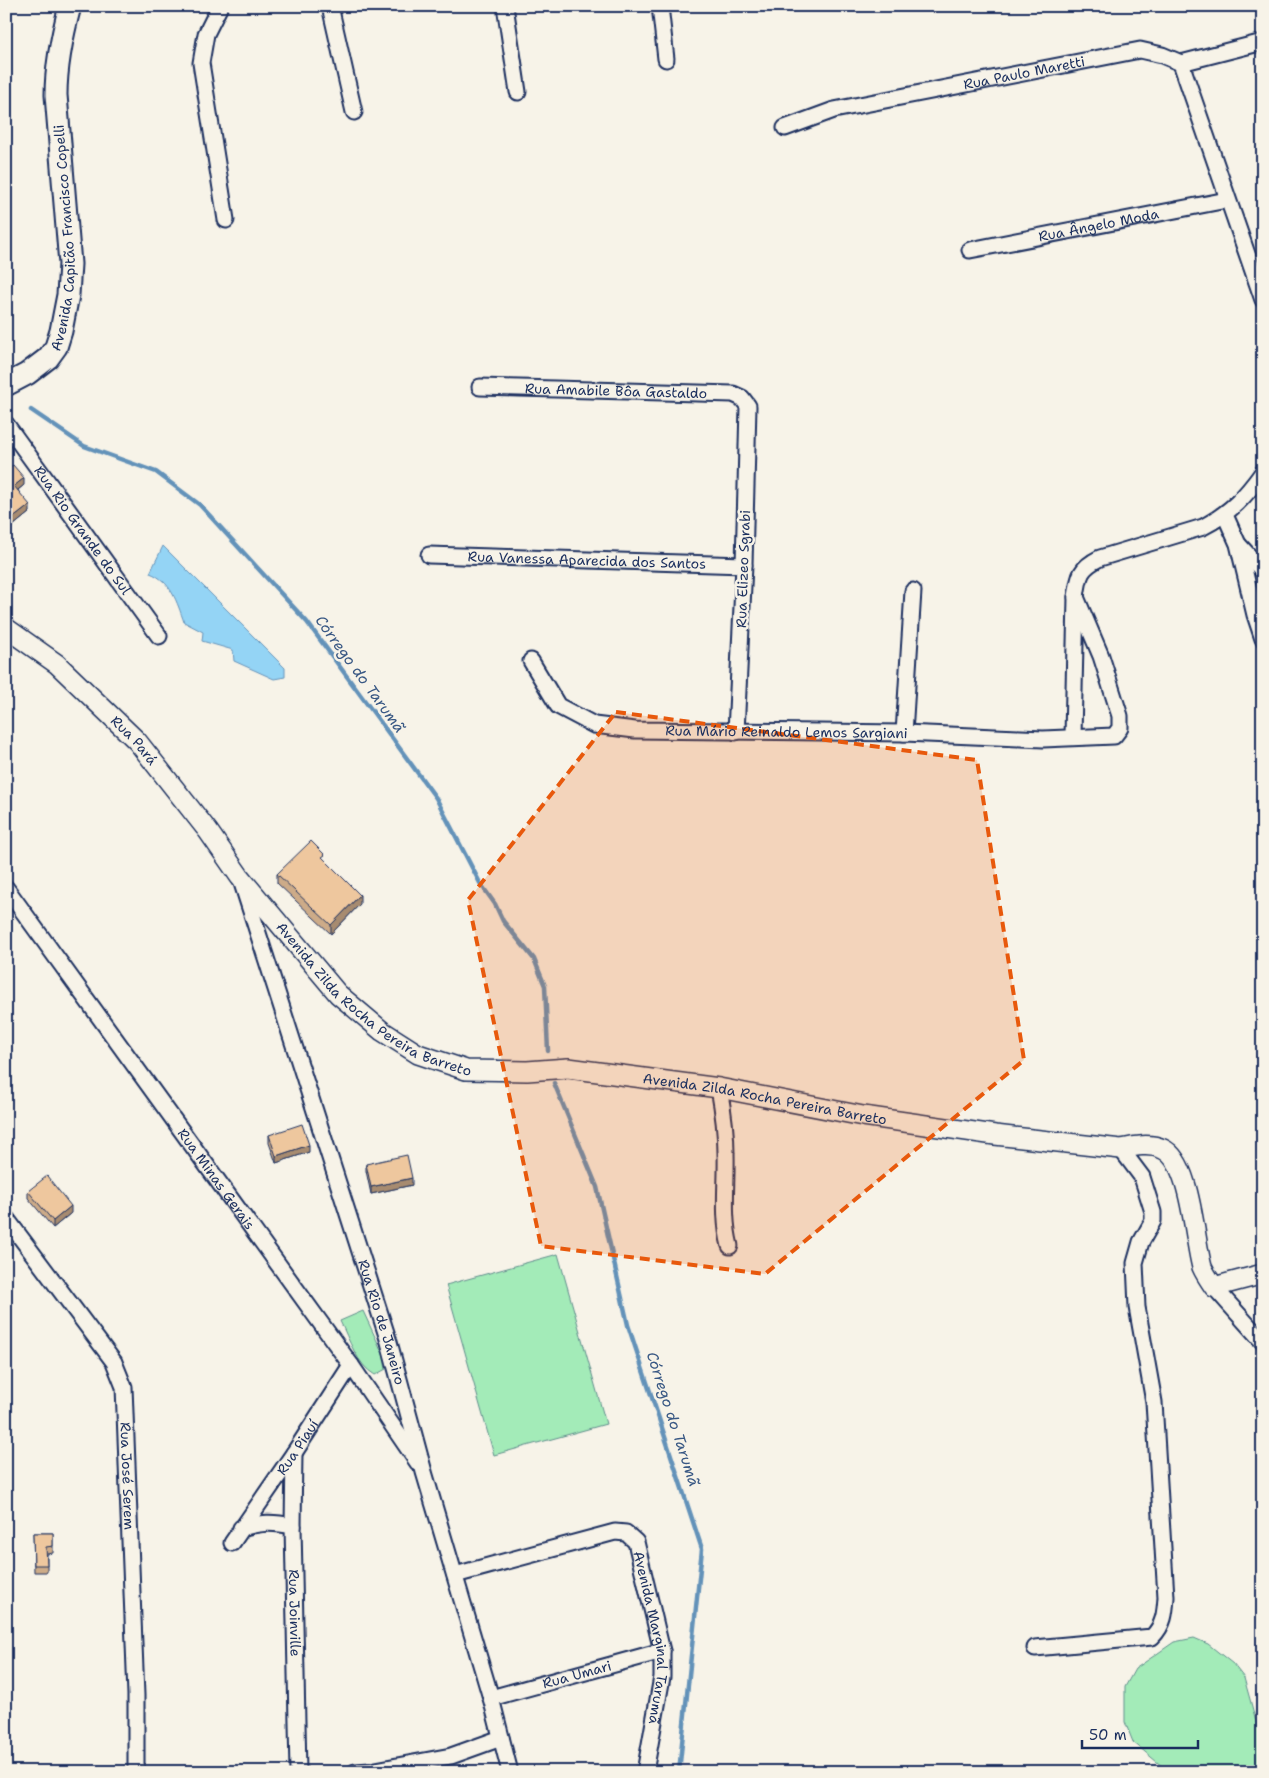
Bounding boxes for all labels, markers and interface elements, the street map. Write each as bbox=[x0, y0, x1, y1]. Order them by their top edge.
street label: Rua Paulo Maretti bbox=[962, 52, 1086, 93]
street label: Avenida Capitão Francisco Copelli bbox=[46, 124, 79, 353]
street label: Rua Ângelo Moda bbox=[1037, 204, 1161, 246]
street label: Rua Amabile Bôa Gastaldo bbox=[525, 379, 707, 402]
street label: Rua Rio Grande do Sul bbox=[30, 462, 136, 599]
street label: Rua Elizeo Sgrabi bbox=[732, 510, 754, 628]
street label: Rua Vanessa Aparecida dos Santos bbox=[467, 547, 706, 573]
water label: Córrego do Tarumã bbox=[311, 611, 410, 737]
street label: Rua Pará bbox=[107, 712, 162, 769]
street label: Rua Mário Reinaldo Lemos Sargiani bbox=[665, 721, 908, 742]
street label: Avenida Zilda Rocha Pereira Barreto bbox=[272, 918, 471, 1079]
street label: Avenida Zilda Rocha Pereira Barreto bbox=[642, 1069, 888, 1128]
street label: Rua Minas Gerais bbox=[174, 1125, 259, 1233]
street label: Rua Rio de Janeiro bbox=[354, 1257, 409, 1387]
water label: Córrego do Tarumã bbox=[642, 1349, 704, 1490]
street label: Rua Piauí bbox=[272, 1416, 322, 1479]
street label: Rua José Serem bbox=[116, 1422, 139, 1530]
street label: Avenida Marginal Tarumã bbox=[629, 1549, 671, 1726]
street label: Rua Joinville bbox=[285, 1569, 305, 1657]
street label: Rua Umari bbox=[540, 1656, 613, 1692]
scale bar bbox=[1082, 1718, 1198, 1750]
text: 50 m bbox=[1089, 1725, 1127, 1745]

